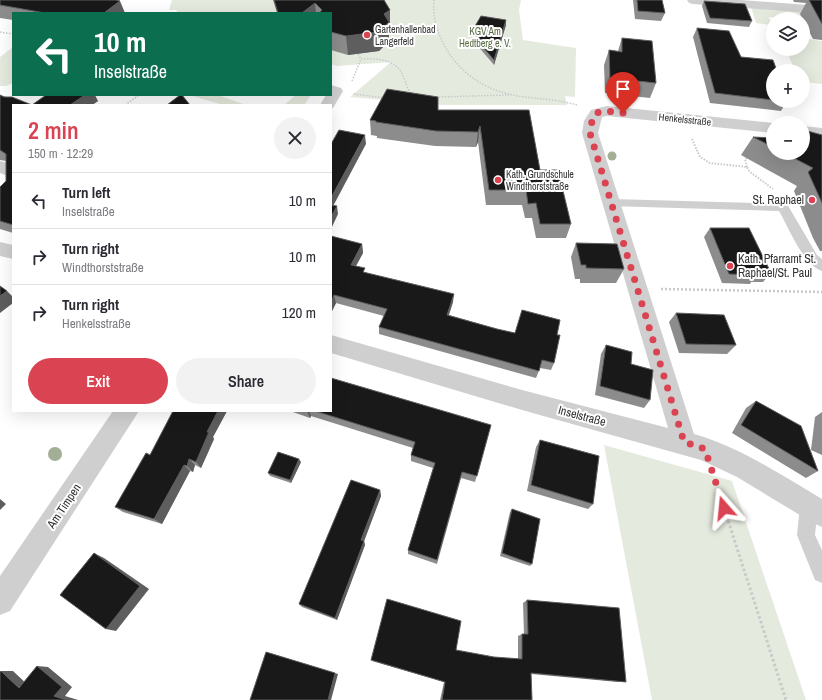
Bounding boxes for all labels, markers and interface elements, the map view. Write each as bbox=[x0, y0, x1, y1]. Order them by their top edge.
map controls bbox=[766, 12, 810, 160]
button: layers bbox=[766, 12, 810, 56]
text: 10 m bbox=[94, 23, 146, 61]
place label: Gartenhallenbad Langerfeld bbox=[375, 23, 436, 48]
park label: KGV Am Hedtberg e. V. bbox=[459, 25, 511, 50]
icon: left bbox=[28, 28, 80, 80]
marker: Gartenhallenbad Langerfeld bbox=[362, 30, 372, 40]
text: Inselstraße bbox=[94, 59, 167, 84]
button: + bbox=[766, 64, 810, 108]
pin bbox=[606, 72, 640, 113]
icon: arrive bbox=[612, 78, 634, 100]
street label: Henkelsstraße bbox=[658, 110, 712, 129]
text: 2 min bbox=[28, 114, 79, 146]
button: − bbox=[766, 116, 810, 160]
button: close bbox=[274, 117, 316, 159]
text: 150 m · 12:29 bbox=[28, 145, 93, 162]
place label: Kath. Grundschule Windthorststraße bbox=[506, 168, 574, 193]
marker: Kath. Grundschule Windthorststraße bbox=[493, 175, 503, 185]
text: Turn left bbox=[62, 182, 110, 203]
icon: left bbox=[28, 190, 50, 212]
text: 10 m bbox=[289, 190, 316, 211]
place label: St. Raphael bbox=[753, 192, 804, 208]
marker: St. Raphael bbox=[807, 195, 817, 205]
text: Inselstraße bbox=[62, 203, 115, 220]
text: Turn right bbox=[62, 238, 119, 259]
icon: right bbox=[28, 246, 50, 268]
text: 10 m bbox=[289, 246, 316, 267]
place label: Kath. Pfarramt St. Raphael/St. Paul bbox=[738, 251, 816, 281]
text: Windthorststraße bbox=[62, 259, 144, 276]
marker: Kath. Pfarramt St. Raphael/St. Paul bbox=[725, 261, 735, 271]
text: Turn right bbox=[62, 294, 119, 315]
icon: right bbox=[28, 302, 50, 324]
text: 120 m bbox=[282, 302, 316, 323]
text: Henkelsstraße bbox=[62, 315, 131, 332]
button: Exit bbox=[28, 358, 168, 404]
button: Share bbox=[176, 358, 316, 404]
street label: Inselstraße bbox=[556, 402, 608, 430]
street label: Am Timpen bbox=[43, 481, 85, 532]
position arrow bbox=[703, 487, 745, 529]

